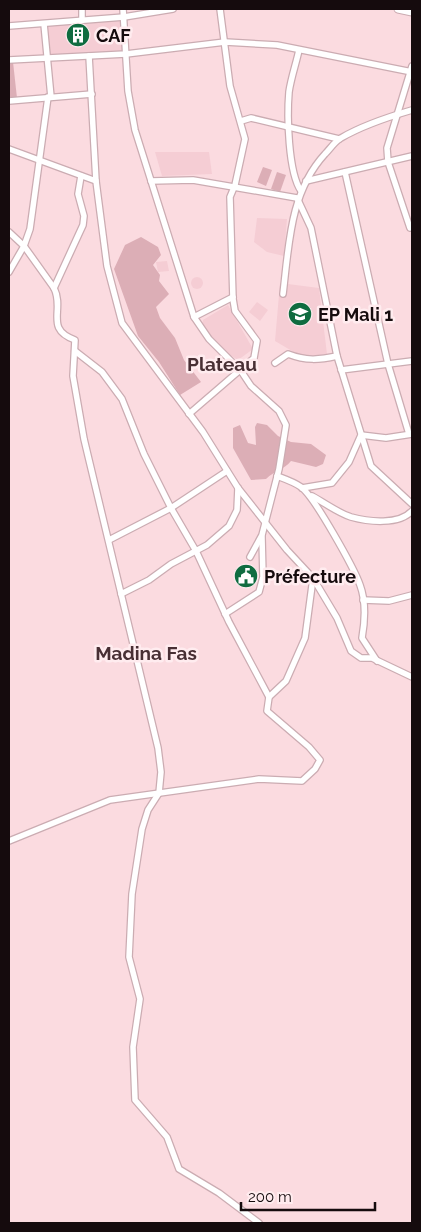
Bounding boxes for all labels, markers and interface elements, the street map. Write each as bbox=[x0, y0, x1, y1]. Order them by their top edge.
building icon: CAF bbox=[65, 22, 91, 48]
place label: CAF bbox=[96, 25, 131, 46]
school or university icon: EP Mali 1 bbox=[287, 301, 313, 327]
place label: EP Mali 1 bbox=[318, 304, 393, 325]
district label: Plateau bbox=[187, 353, 257, 375]
public building icon: Préfecture bbox=[233, 563, 259, 589]
place label: Préfecture bbox=[264, 566, 356, 587]
district label: Madina Fas bbox=[95, 642, 197, 664]
scale bar bbox=[241, 1180, 375, 1212]
text: 200 m bbox=[248, 1188, 292, 1206]

